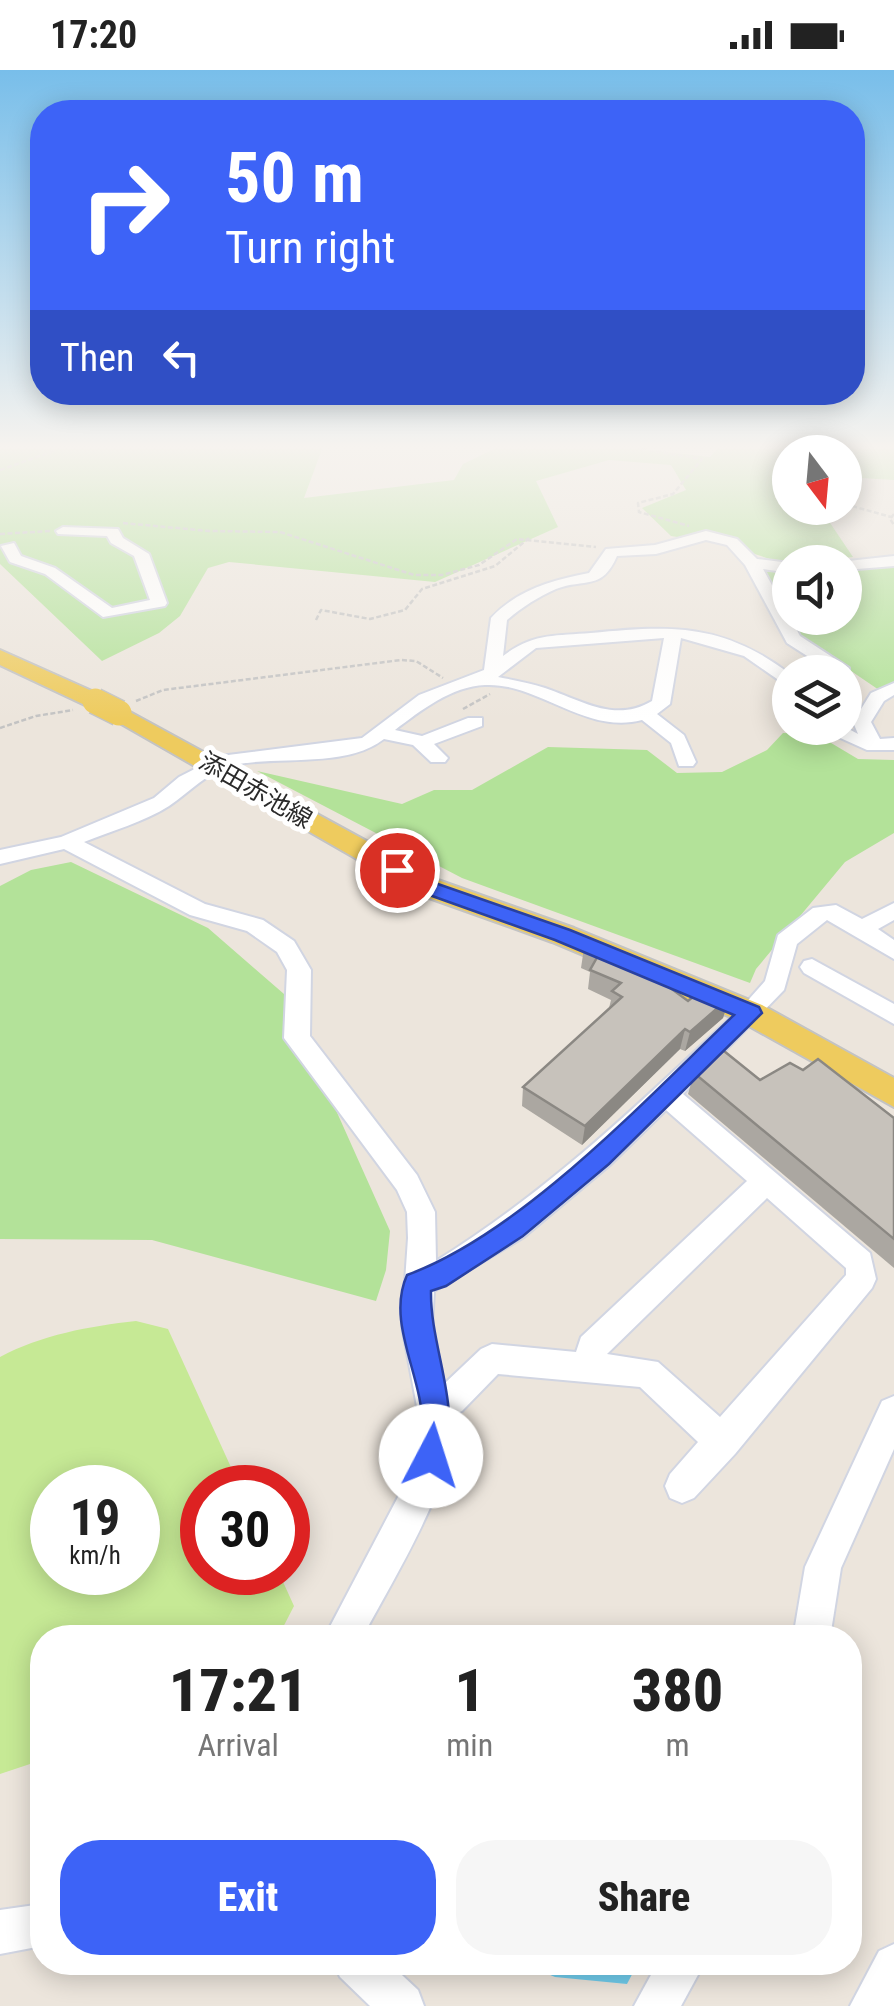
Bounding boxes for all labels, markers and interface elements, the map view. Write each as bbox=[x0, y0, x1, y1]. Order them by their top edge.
text: 17:20 bbox=[50, 13, 137, 57]
text: 50 m bbox=[225, 137, 364, 219]
icon: right bbox=[60, 140, 190, 270]
text: Turn right bbox=[225, 221, 395, 274]
icon: left bbox=[154, 330, 209, 385]
text: Then bbox=[60, 336, 134, 380]
north arrow bbox=[772, 435, 862, 525]
map controls bbox=[772, 435, 862, 745]
button: sound bbox=[772, 545, 862, 635]
button: layers bbox=[772, 655, 862, 745]
street label: 添田赤池線 bbox=[194, 747, 317, 834]
pin bbox=[355, 828, 440, 913]
icon: arrive bbox=[370, 843, 425, 898]
position arrow bbox=[379, 1404, 483, 1508]
speed limit sign: 30 bbox=[180, 1465, 310, 1595]
text: 19 bbox=[70, 1489, 120, 1547]
text: km/h bbox=[69, 1541, 121, 1570]
text: 17:21 bbox=[169, 1655, 308, 1726]
text: 1 bbox=[454, 1655, 485, 1726]
text: 380 bbox=[632, 1655, 723, 1726]
text: Arrival bbox=[197, 1726, 279, 1764]
text: min bbox=[446, 1726, 493, 1764]
text: m bbox=[666, 1726, 690, 1764]
button: Exit bbox=[60, 1840, 436, 1955]
button: Share bbox=[456, 1840, 832, 1955]

